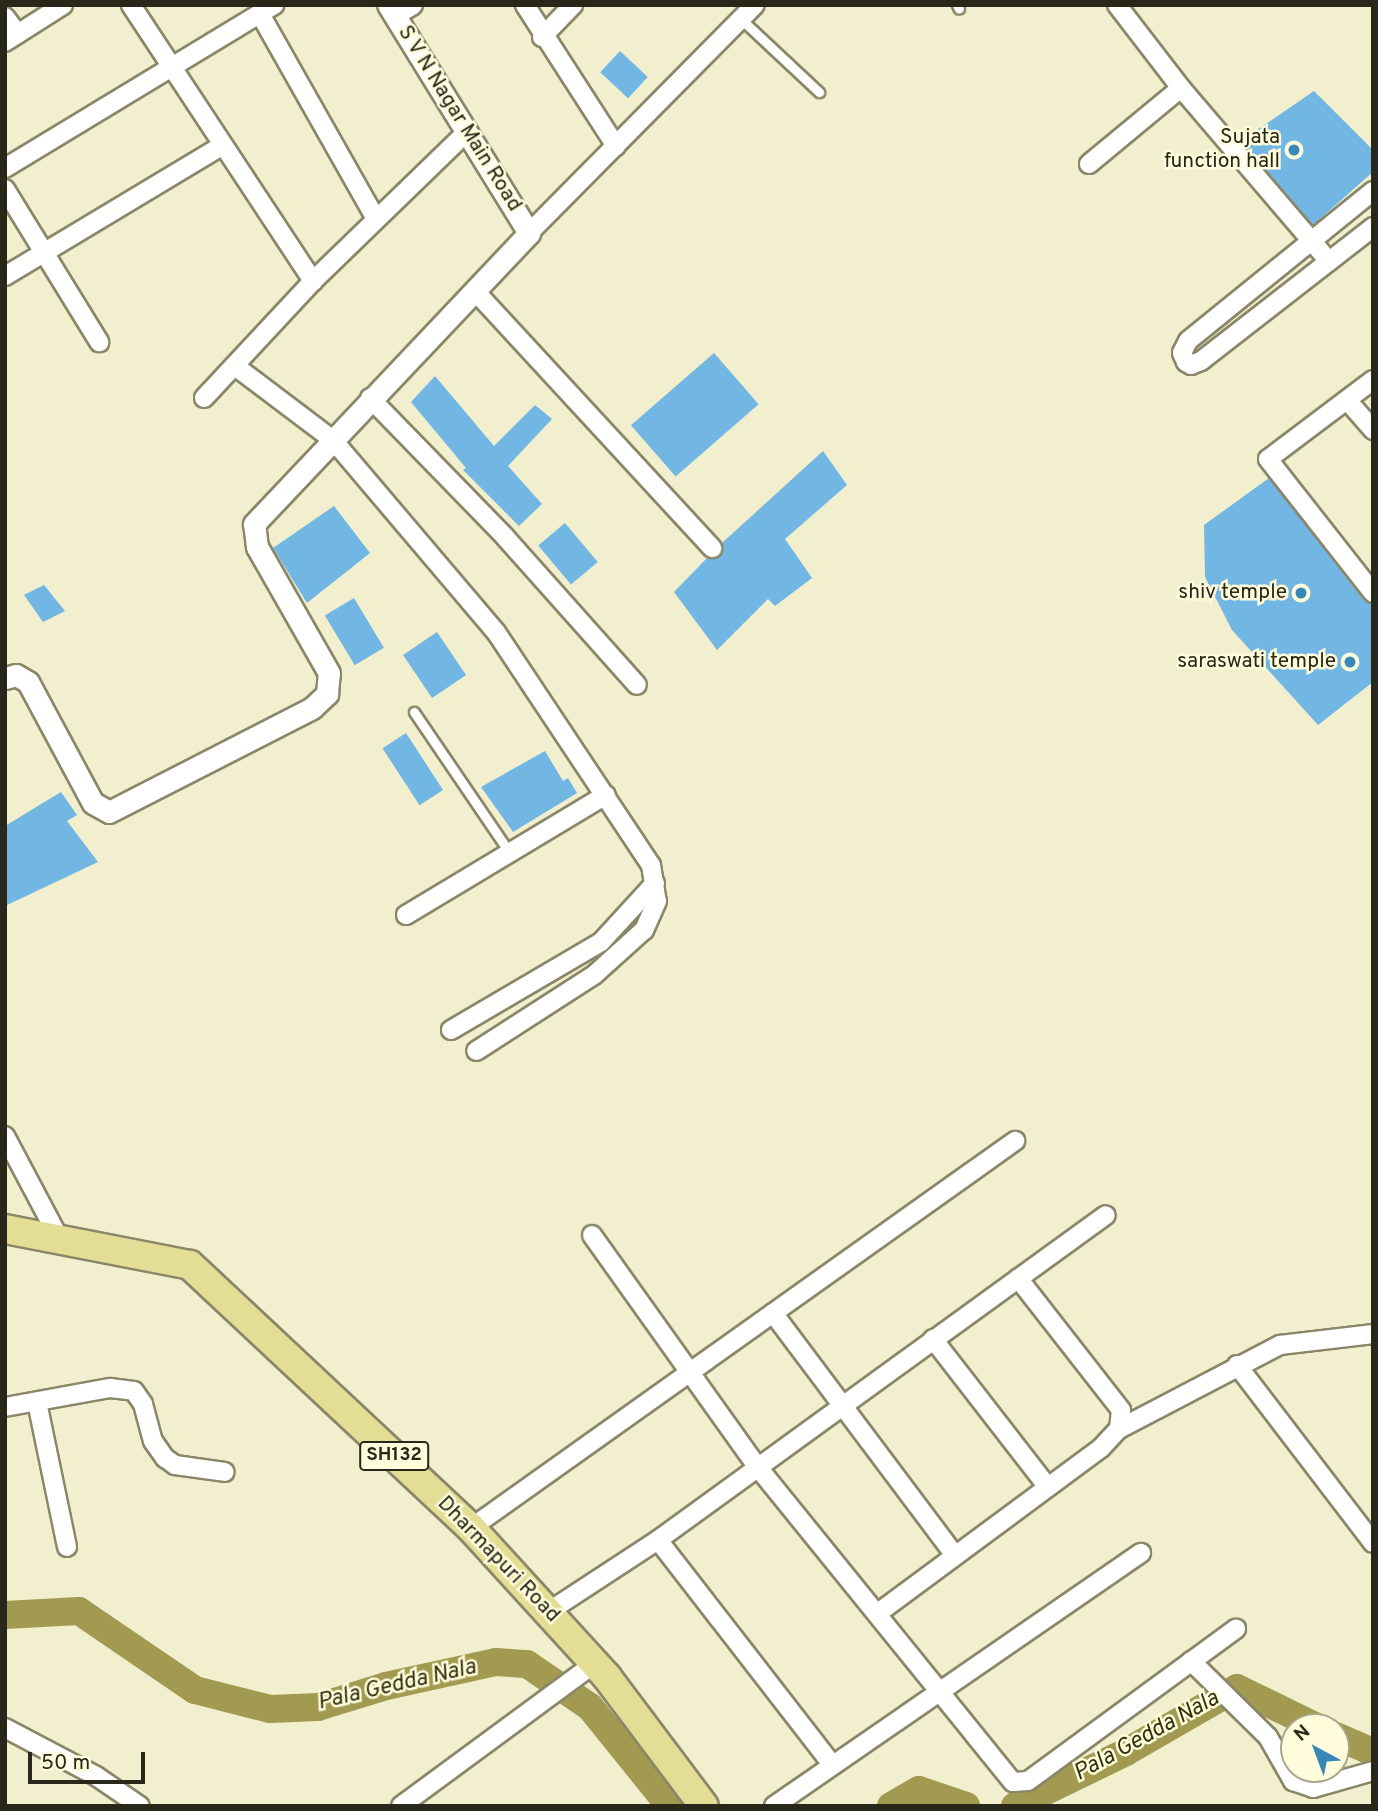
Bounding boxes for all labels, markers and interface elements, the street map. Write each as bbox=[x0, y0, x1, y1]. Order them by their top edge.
street label: S V N Nagar Main Road bbox=[391, 21, 527, 217]
place label: Sujata function hall bbox=[1164, 125, 1280, 175]
marker: Sujata function hall bbox=[1286, 142, 1302, 158]
place label: shiv temple bbox=[1178, 580, 1287, 606]
marker: shiv temple bbox=[1293, 585, 1309, 601]
place label: saraswati temple bbox=[1177, 649, 1336, 675]
marker: saraswati temple bbox=[1342, 654, 1358, 670]
road number: SH132 bbox=[359, 1440, 429, 1472]
street label: Dharmapuri Road bbox=[431, 1492, 565, 1628]
water label: Pala Gedda Nala bbox=[315, 1654, 479, 1718]
water label: Pala Gedda Nala bbox=[1070, 1686, 1224, 1788]
north arrow bbox=[1280, 1713, 1350, 1783]
text: N bbox=[1290, 1720, 1316, 1747]
scale bar bbox=[32, 1738, 149, 1782]
text: 50 m bbox=[41, 1750, 90, 1777]

